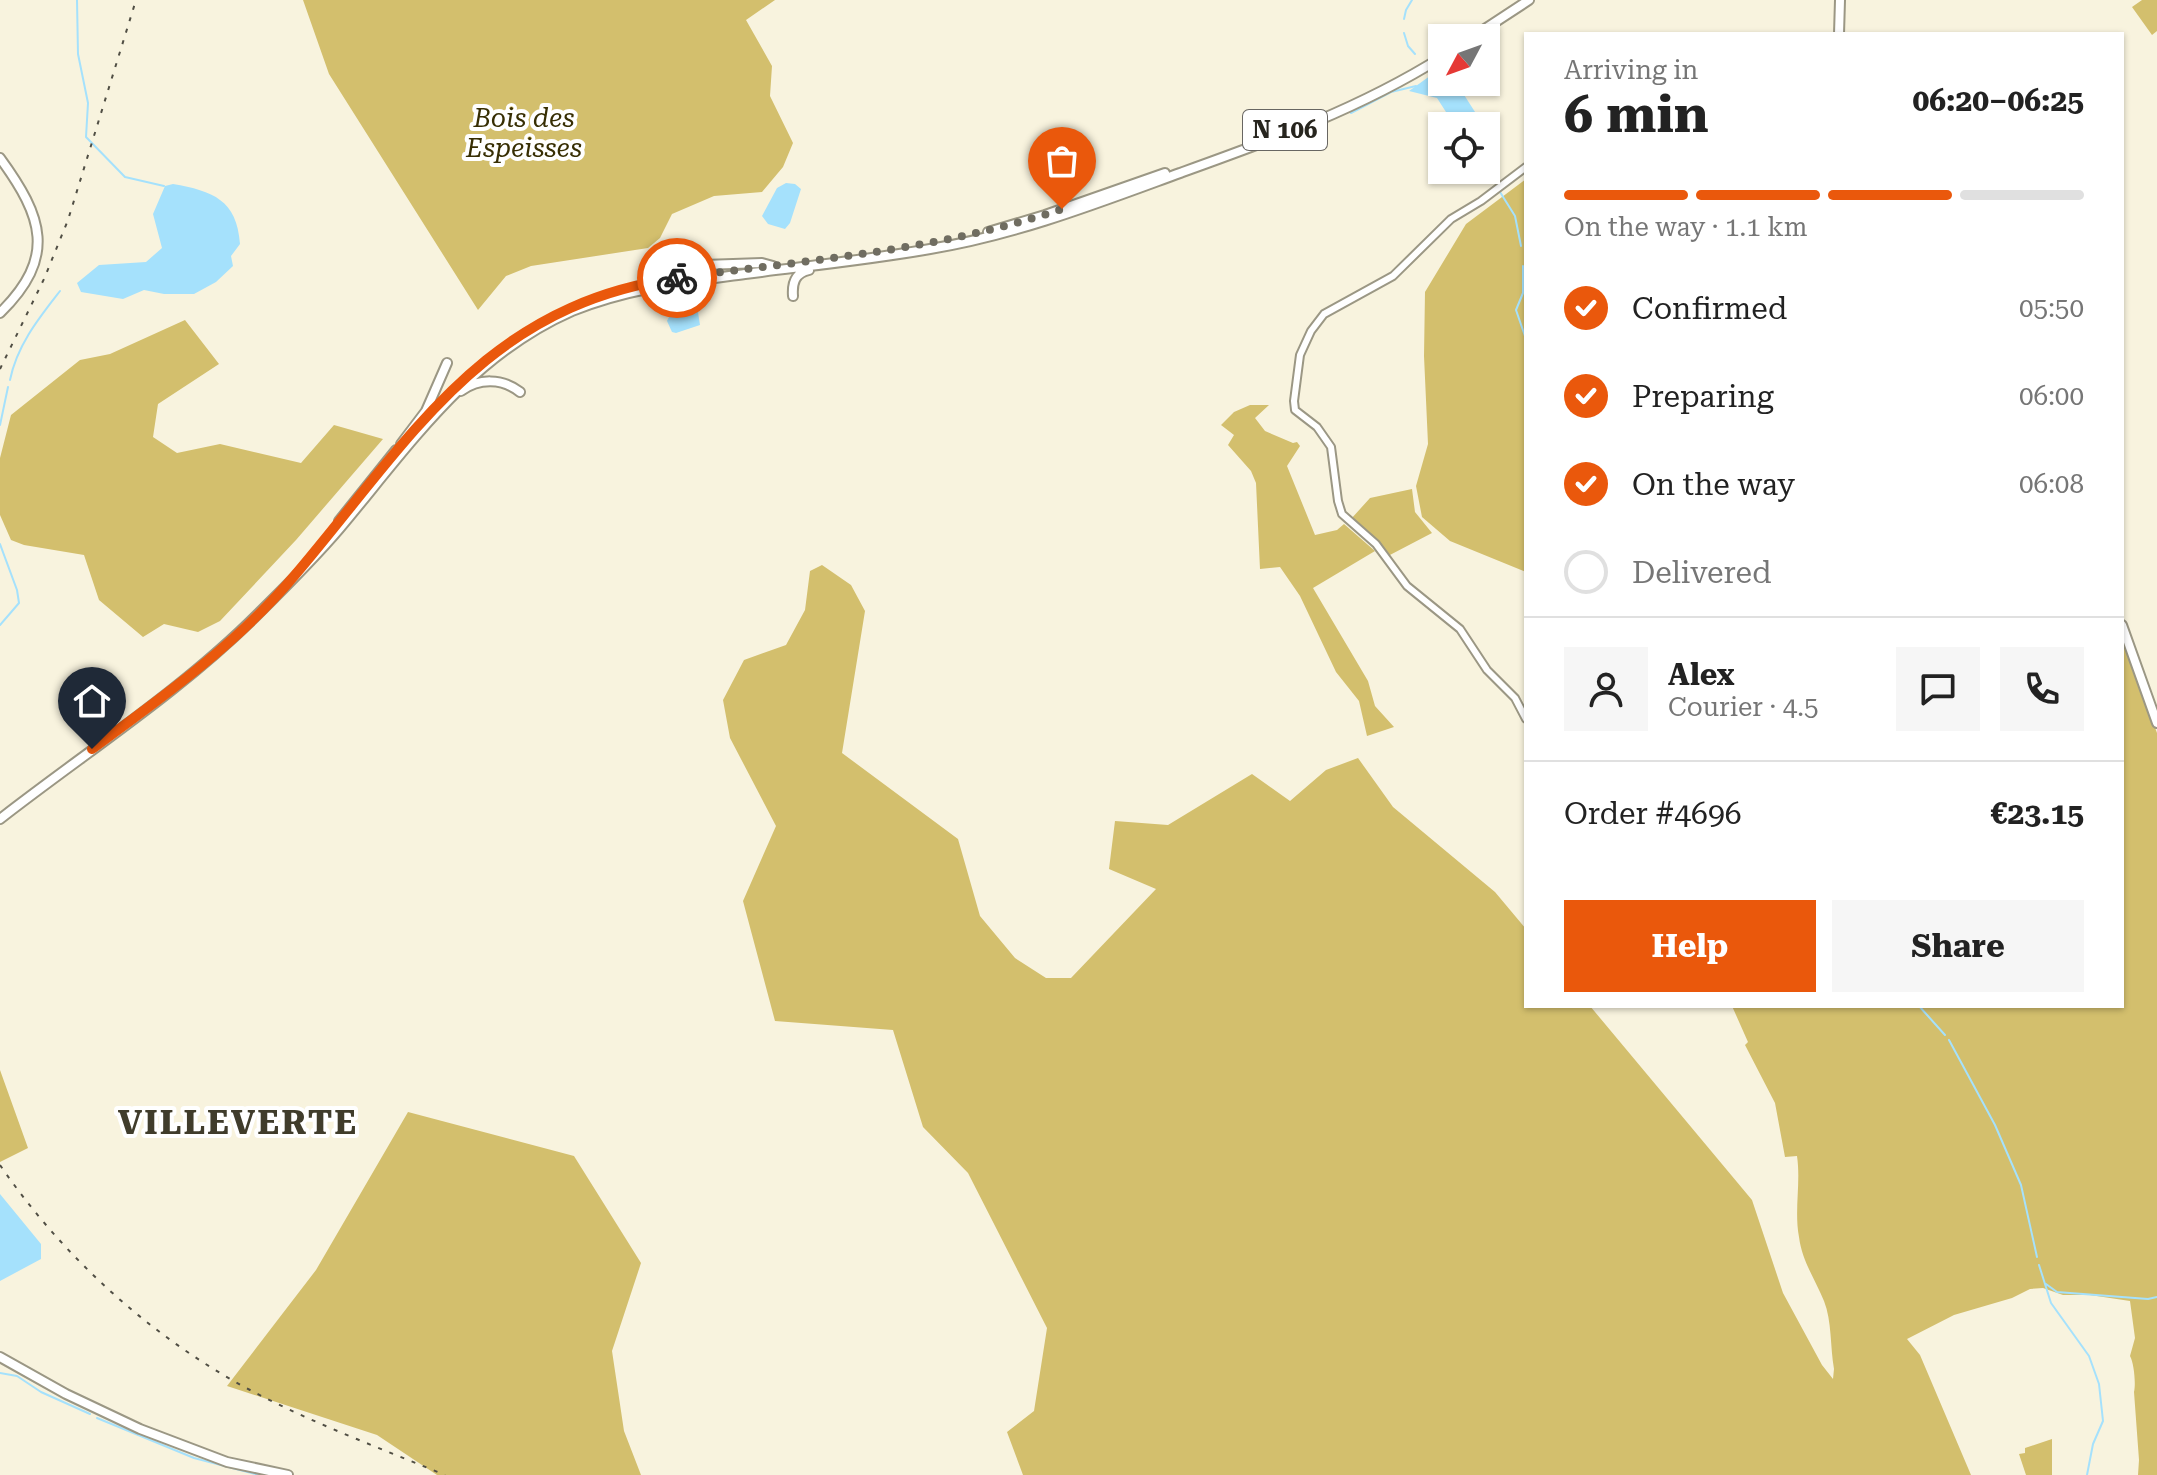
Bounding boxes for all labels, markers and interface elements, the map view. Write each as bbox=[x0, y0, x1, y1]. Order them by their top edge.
north arrow bbox=[1428, 24, 1500, 96]
map controls bbox=[1428, 24, 1500, 184]
text: Arriving in bbox=[1564, 55, 1698, 85]
text: 06:20–06:25 bbox=[1912, 83, 2084, 118]
text: 6 min bbox=[1564, 84, 1709, 145]
park label: Bois des Espeisses bbox=[465, 103, 582, 163]
road number: N 106 bbox=[1243, 110, 1327, 150]
button: locate bbox=[1428, 112, 1500, 184]
pin bbox=[1028, 127, 1096, 209]
icon: bag bbox=[1040, 139, 1084, 183]
text: On the way · 1.1 km bbox=[1564, 212, 1808, 242]
courier bbox=[637, 238, 717, 318]
icon: bike bbox=[655, 256, 699, 300]
icon: check bbox=[1564, 286, 1608, 330]
text: Confirmed bbox=[1632, 291, 1787, 326]
text: 05:50 bbox=[2019, 293, 2084, 323]
icon: check bbox=[1564, 374, 1608, 418]
text: Preparing bbox=[1632, 379, 1774, 414]
text: 06:00 bbox=[2019, 381, 2084, 411]
icon: check bbox=[1564, 462, 1608, 506]
text: On the way bbox=[1632, 467, 1795, 502]
text: 06:08 bbox=[2019, 469, 2084, 499]
text: Delivered bbox=[1632, 555, 1771, 590]
button: person bbox=[1564, 647, 1648, 731]
button: chat bbox=[1896, 647, 1980, 731]
button: phone bbox=[2000, 647, 2084, 731]
text: Alex bbox=[1668, 657, 1735, 692]
pin bbox=[58, 667, 126, 749]
icon: home bbox=[70, 679, 114, 723]
text: Courier · 4.5 bbox=[1668, 692, 1818, 722]
text: Order #4696 bbox=[1564, 796, 1742, 831]
text: €23.15 bbox=[1991, 796, 2084, 831]
button: Help bbox=[1564, 900, 1816, 992]
button: Share bbox=[1832, 900, 2084, 992]
district label: VILLEVERTE bbox=[118, 1102, 358, 1142]

